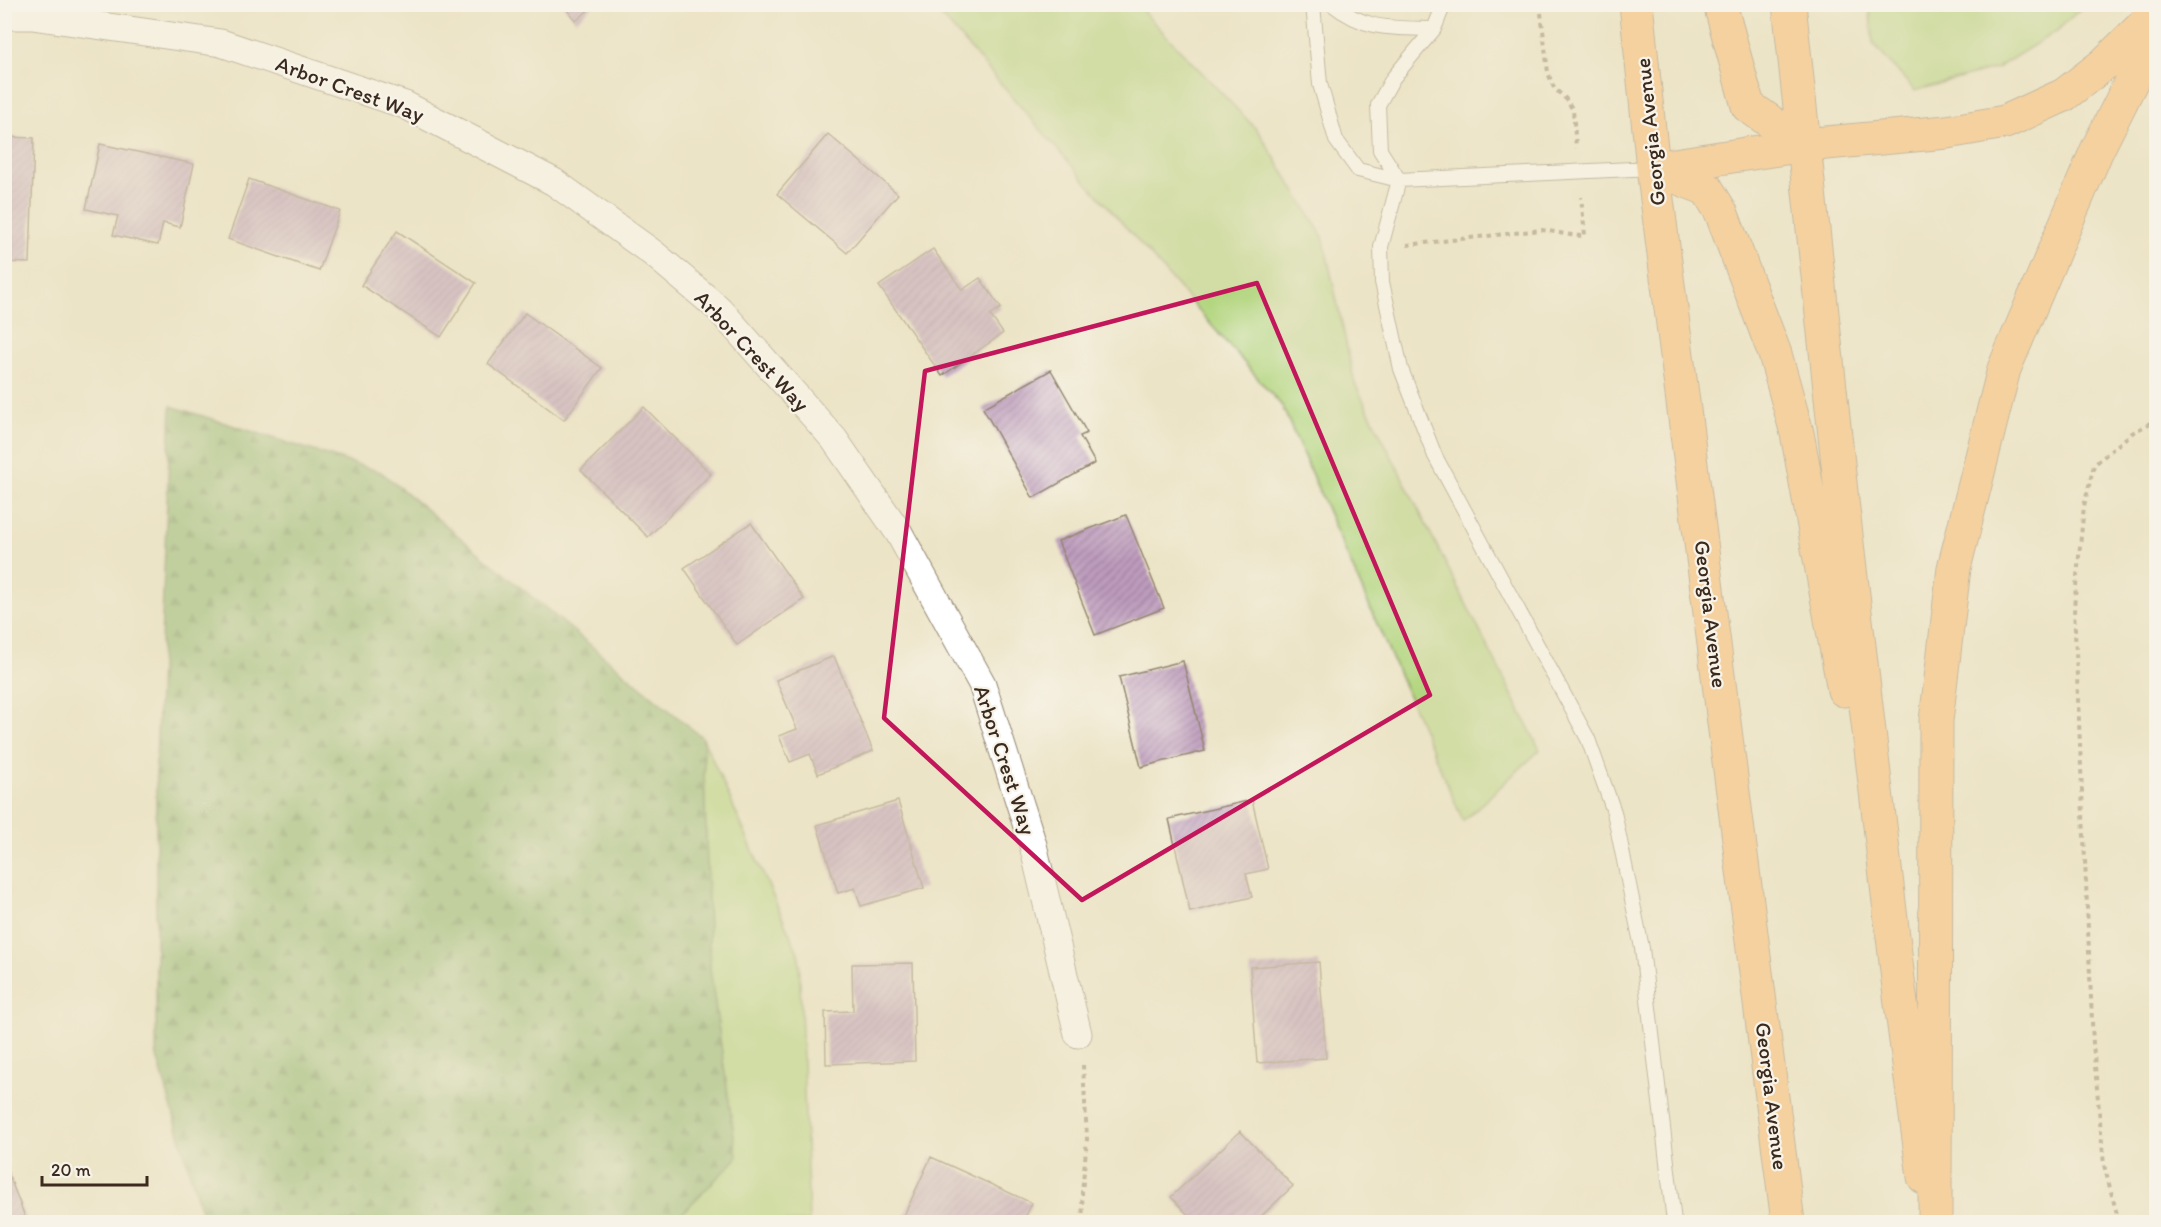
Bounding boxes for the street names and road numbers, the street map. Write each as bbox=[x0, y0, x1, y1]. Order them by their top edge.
street label: Arbor Crest Way bbox=[272, 50, 428, 129]
street label: Georgia Avenue bbox=[1629, 57, 1671, 207]
street label: Arbor Crest Way bbox=[689, 285, 815, 418]
street label: Georgia Avenue bbox=[1689, 539, 1733, 689]
street label: Arbor Crest Way bbox=[968, 682, 1042, 839]
street label: Georgia Avenue bbox=[1750, 1021, 1794, 1171]

